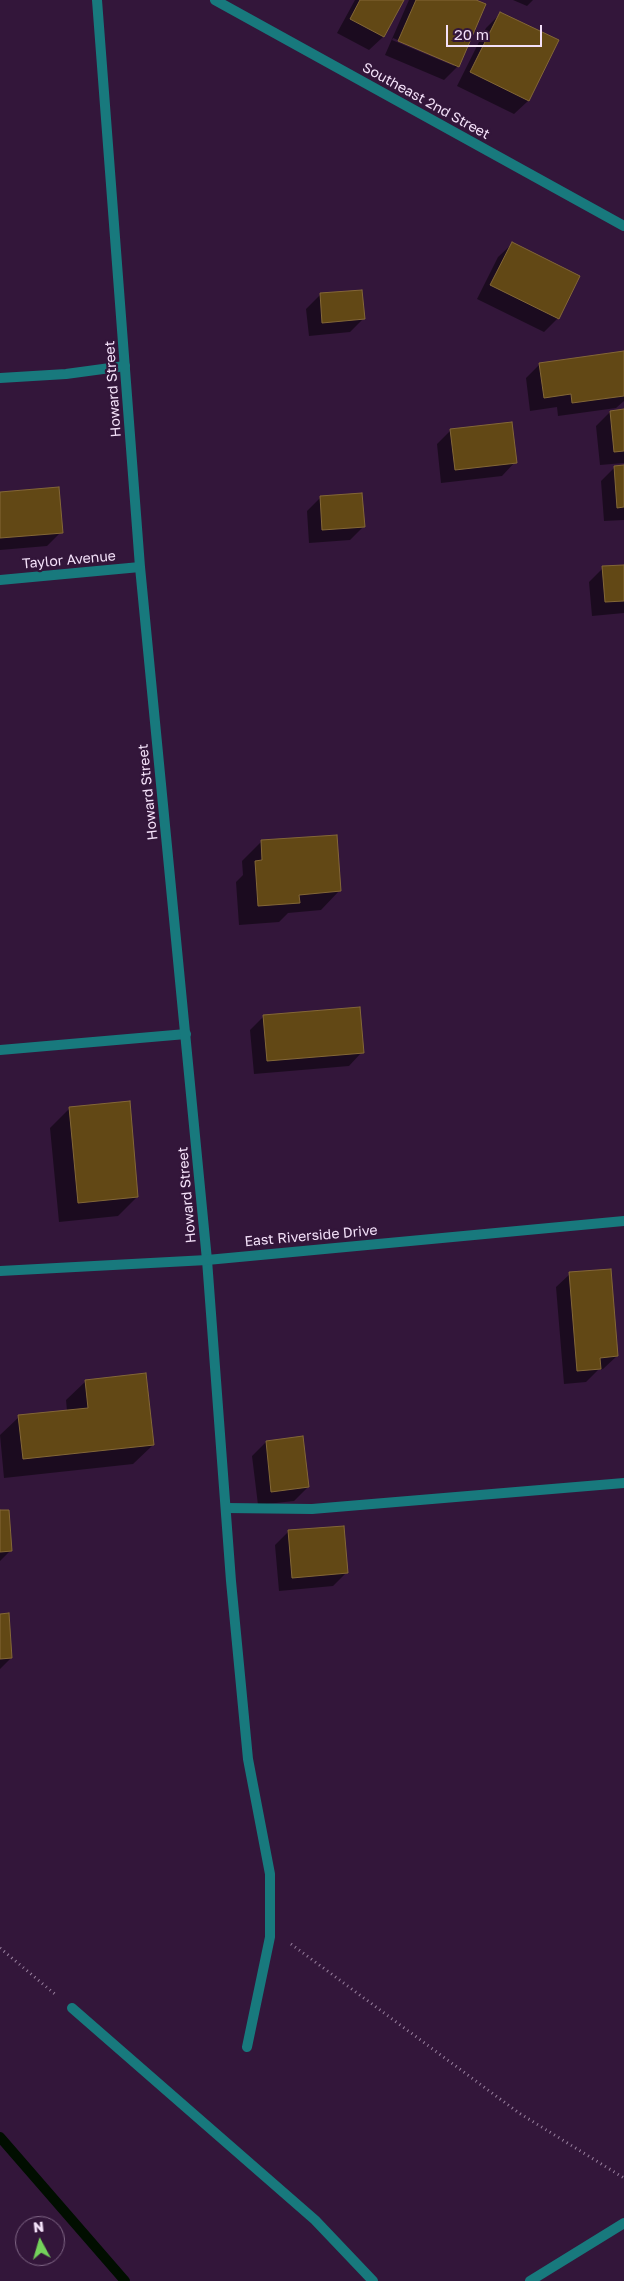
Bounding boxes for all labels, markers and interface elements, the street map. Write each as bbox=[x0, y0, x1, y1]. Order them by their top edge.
scale bar bbox=[449, 15, 545, 47]
text: 20 m bbox=[454, 25, 489, 43]
street label: Southeast 2nd Street bbox=[359, 59, 493, 143]
street label: Howard Street bbox=[101, 340, 125, 438]
street label: Taylor Avenue bbox=[21, 548, 117, 572]
street label: Howard Street bbox=[135, 743, 161, 841]
street label: Howard Street bbox=[174, 1146, 200, 1244]
street label: East Riverside Drive bbox=[244, 1222, 378, 1250]
north arrow bbox=[15, 2216, 65, 2266]
text: N bbox=[32, 2218, 45, 2236]

